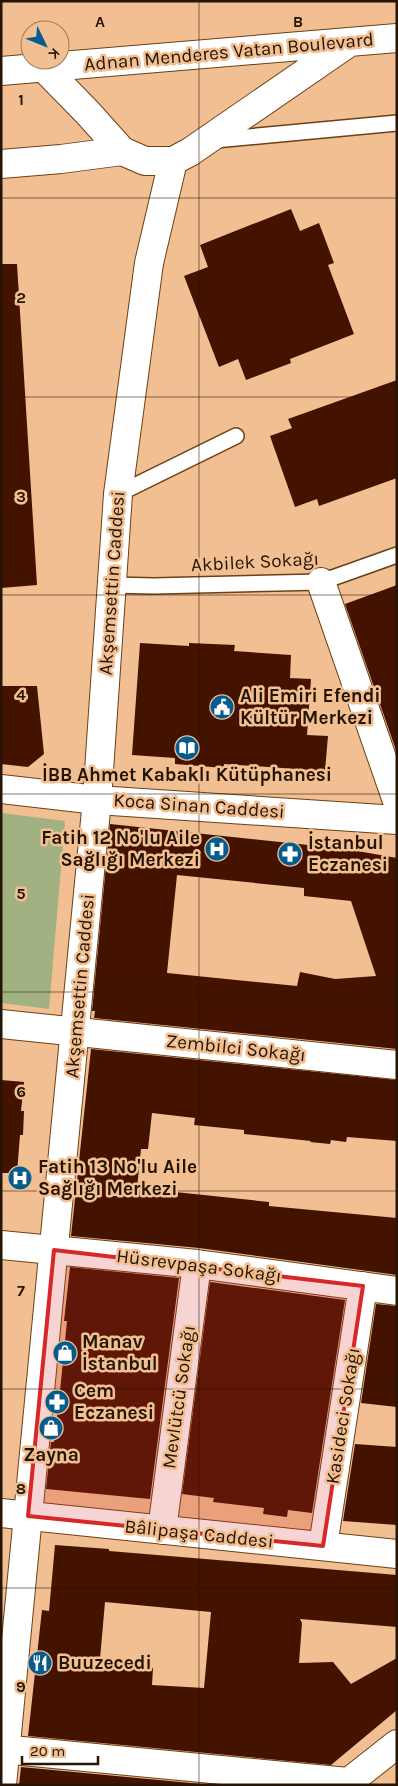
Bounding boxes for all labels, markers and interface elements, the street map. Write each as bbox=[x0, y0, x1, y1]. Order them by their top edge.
text: A bbox=[95, 12, 105, 31]
text: B bbox=[293, 12, 303, 31]
north arrow bbox=[20, 20, 70, 70]
street label: Adnan Menderes Vatan Boulevard bbox=[83, 28, 375, 76]
text: K bbox=[44, 44, 63, 63]
text: 1 bbox=[18, 90, 24, 109]
text: 2 bbox=[16, 288, 26, 307]
text: 3 bbox=[16, 487, 26, 506]
street label: Akşemsettin Caddesi bbox=[95, 490, 129, 676]
street label: Akbilek Sokağı bbox=[190, 548, 320, 576]
text: 4 bbox=[16, 685, 26, 704]
place label: Ali Emiri Efendi Kültür Merkezi bbox=[240, 685, 381, 729]
public building icon: Ali Emiri Efendi Kültür Merkezi bbox=[209, 694, 235, 720]
library icon: İBB Ahmet Kabaklı Kütüphanesi bbox=[174, 735, 200, 761]
place label: İBB Ahmet Kabaklı Kütüphanesi bbox=[42, 763, 332, 786]
street label: Koca Sinan Caddesi bbox=[113, 789, 285, 823]
place label: Fatih 12 No'lu Aile Sağlığı Merkezi bbox=[41, 827, 200, 871]
place label: İstanbul Eczanesi bbox=[308, 831, 388, 876]
hospital icon: Fatih 12 No'lu Aile Sağlığı Merkezi bbox=[204, 836, 230, 862]
pharmacy icon: İstanbul Eczanesi bbox=[277, 841, 303, 867]
text: 5 bbox=[16, 884, 26, 903]
street label: Akşemsettin Caddesi bbox=[61, 893, 99, 1079]
street label: Zembilci Sokağı bbox=[165, 1030, 307, 1066]
text: 6 bbox=[16, 1082, 26, 1101]
place label: Fatih 13 No'lu Aile Sağlığı Merkezi bbox=[38, 1156, 197, 1200]
hospital icon: Fatih 13 No'lu Aile Sağlığı Merkezi bbox=[7, 1165, 33, 1191]
street label: Hüsrevpaşa Sokağı bbox=[115, 1245, 283, 1287]
text: 7 bbox=[17, 1281, 25, 1300]
street label: Mevlütcü Sokağı bbox=[158, 1324, 200, 1470]
place label: Manav İstanbul bbox=[82, 1331, 158, 1375]
shop icon: Manav İstanbul bbox=[52, 1340, 78, 1366]
street label: Kasideci Sokağı bbox=[321, 1346, 365, 1486]
place label: Cem Eczanesi bbox=[74, 1380, 154, 1424]
pharmacy icon: Cem Eczanesi bbox=[44, 1389, 70, 1415]
shop icon: Zayna bbox=[38, 1415, 64, 1441]
place label: Zayna bbox=[23, 1444, 79, 1466]
text: 8 bbox=[16, 1479, 26, 1498]
street label: Bâlipaşa Caddesi bbox=[123, 1515, 275, 1553]
restaurant icon: Buuzecedi bbox=[27, 1650, 53, 1676]
place label: Buuzecedi bbox=[58, 1652, 152, 1674]
text: 9 bbox=[16, 1677, 26, 1696]
scale bar bbox=[22, 1734, 99, 1766]
text: 20 m bbox=[30, 1742, 65, 1760]

